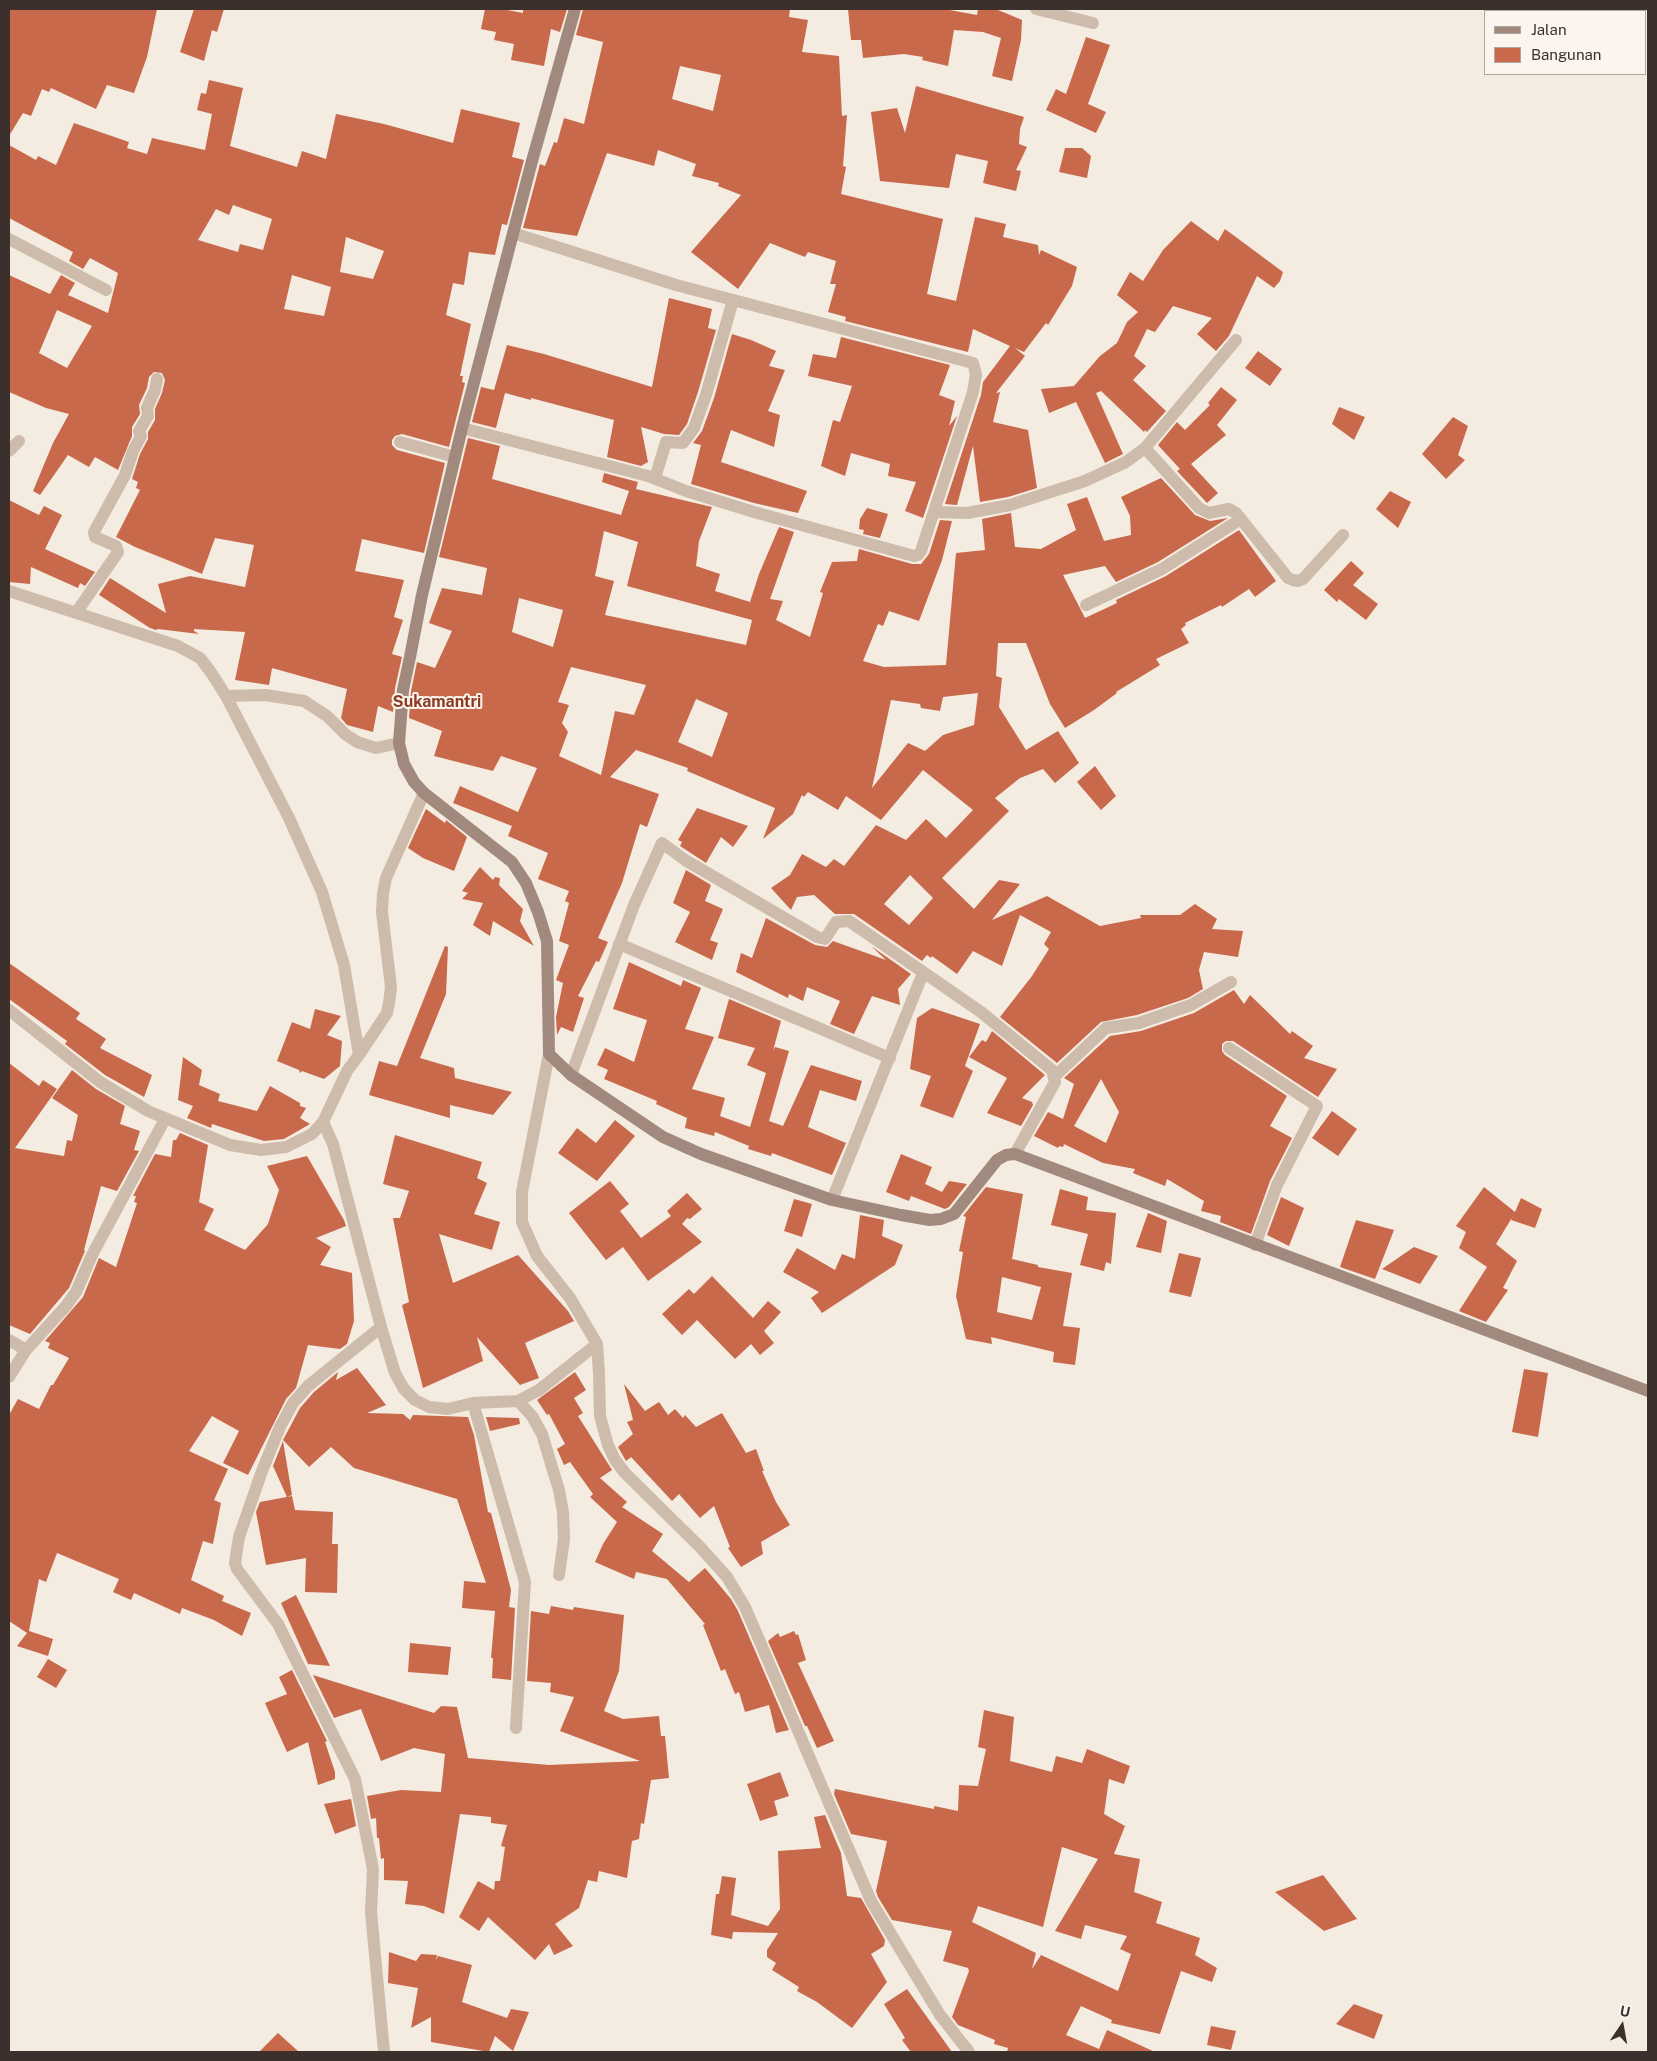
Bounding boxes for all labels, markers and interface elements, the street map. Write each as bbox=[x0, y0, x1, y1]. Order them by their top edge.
legend bbox=[1484, 10, 1647, 75]
text: Jalan bbox=[1531, 21, 1567, 38]
text: Bangunan bbox=[1531, 46, 1602, 63]
district label: Sukamantri bbox=[393, 692, 481, 712]
north arrow bbox=[1597, 2001, 1647, 2051]
text: U bbox=[1618, 2002, 1632, 2020]

